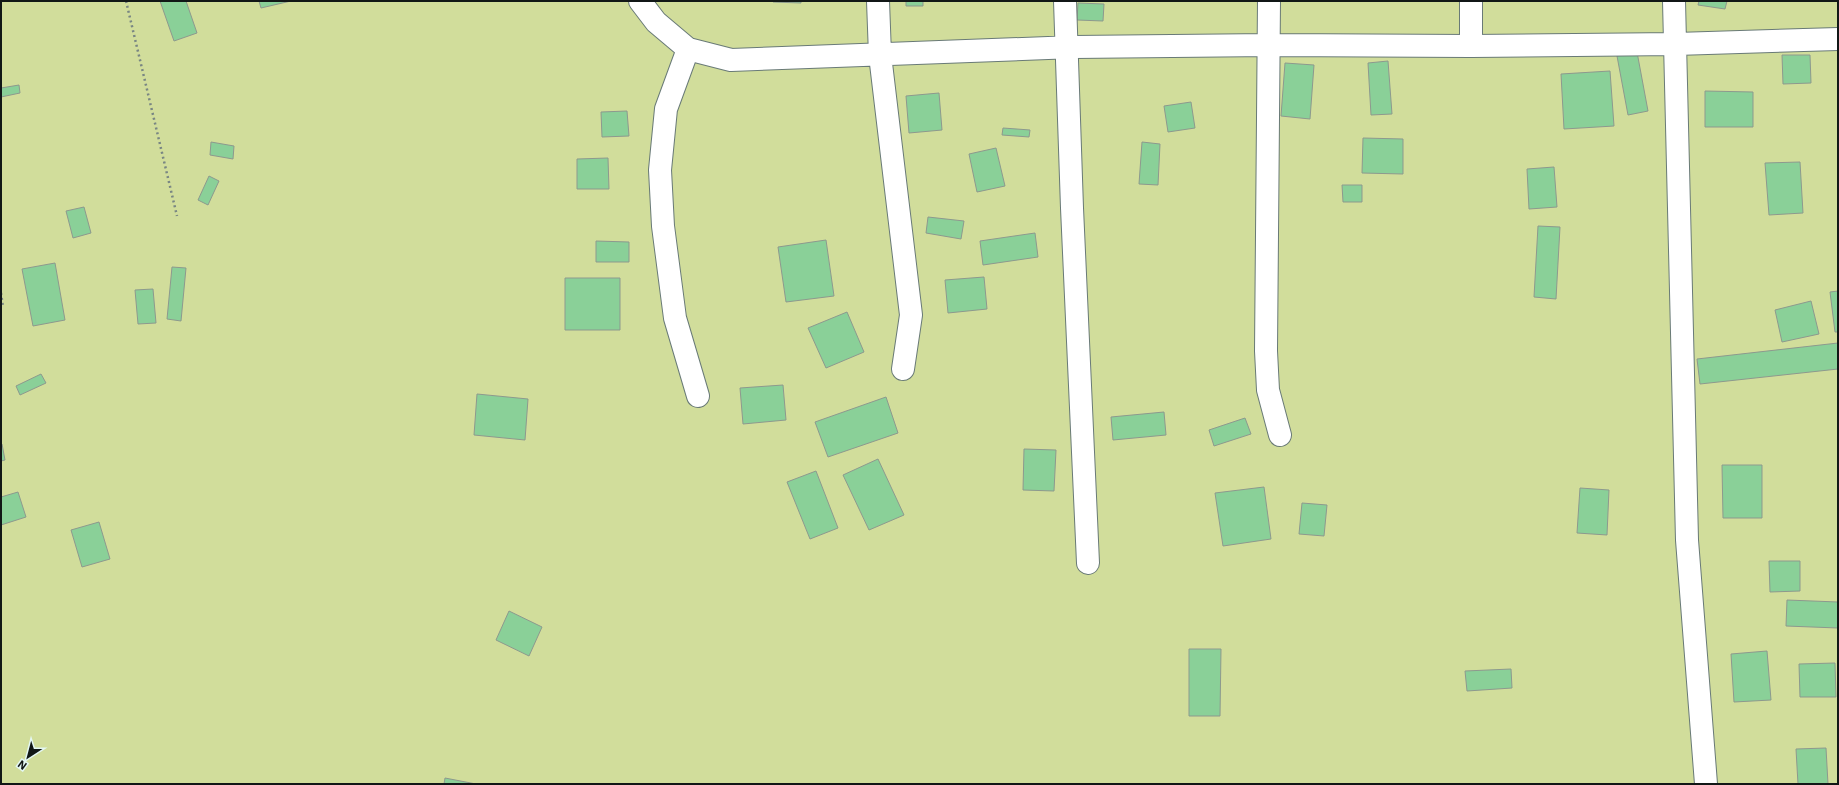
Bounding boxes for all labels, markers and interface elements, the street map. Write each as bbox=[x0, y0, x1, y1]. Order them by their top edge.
north arrow bbox=[8, 737, 48, 777]
text: N bbox=[15, 757, 29, 773]

